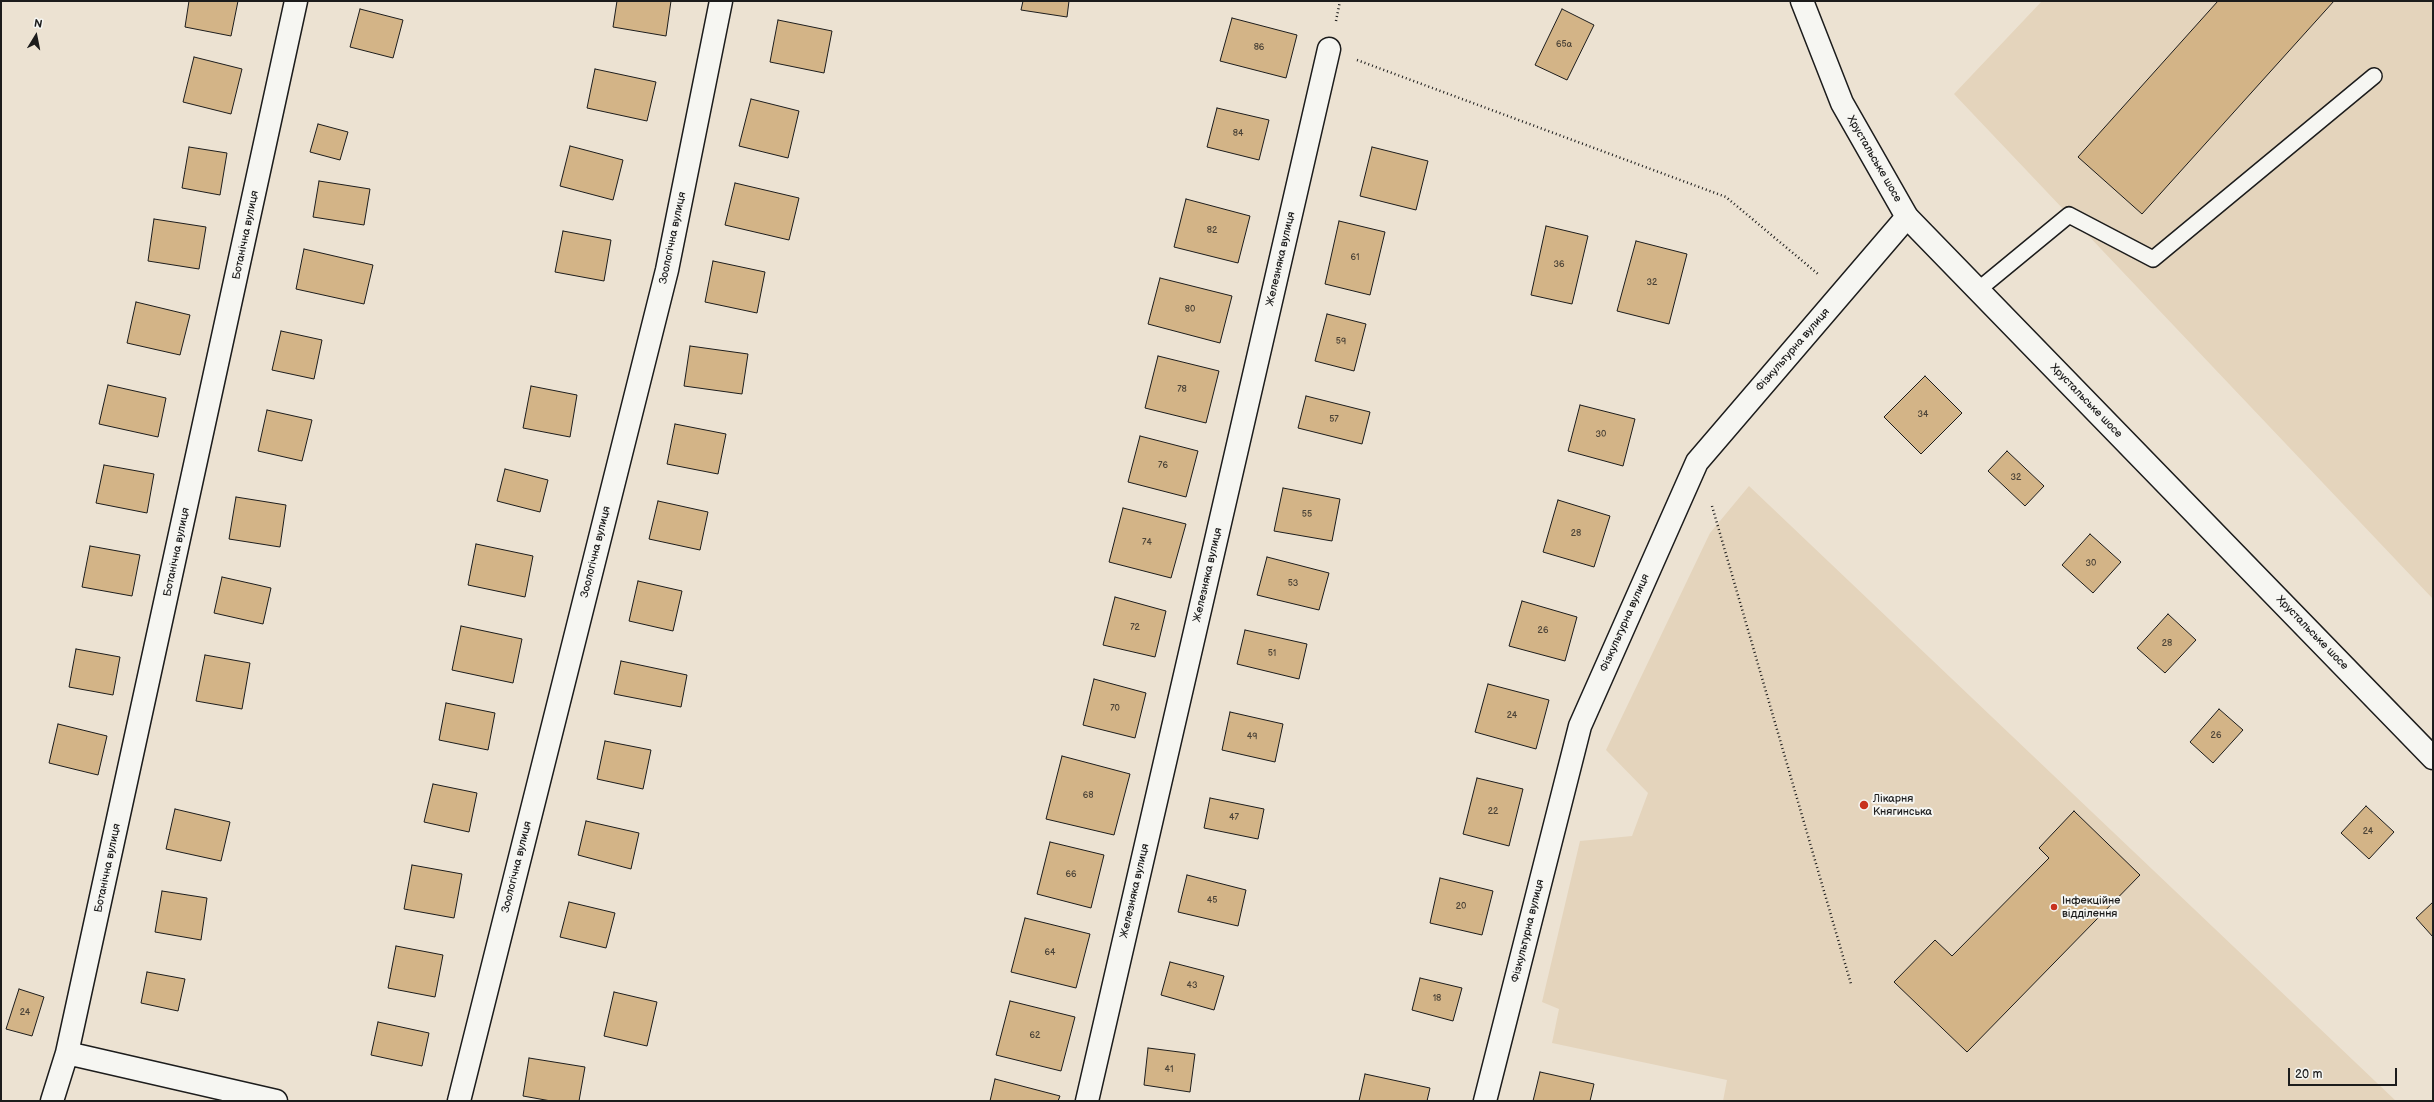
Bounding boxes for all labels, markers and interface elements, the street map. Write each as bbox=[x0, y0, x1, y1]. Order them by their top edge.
north arrow bbox=[16, 16, 56, 56]
text: N bbox=[33, 17, 43, 31]
house number: 65а bbox=[1556, 40, 1572, 50]
house number: 86 bbox=[1254, 43, 1264, 53]
street label: Хрустальське шосе bbox=[1844, 113, 1904, 205]
house number: 84 bbox=[1233, 129, 1243, 139]
street label: Ботанічна вулиця bbox=[230, 189, 262, 281]
street label: Зоологічна вулиця bbox=[657, 191, 689, 285]
street label: Железняка вулиця bbox=[1264, 210, 1298, 308]
house number: 82 bbox=[1207, 226, 1217, 236]
house number: 61 bbox=[1351, 253, 1359, 263]
house number: 36 bbox=[1553, 260, 1565, 270]
house number: 32 bbox=[1647, 278, 1657, 288]
house number: 80 bbox=[1185, 305, 1195, 315]
street label: Фізкультурна вулиця bbox=[1753, 306, 1833, 394]
house number: 59 bbox=[1336, 337, 1346, 347]
street label: Хрустальське шосе bbox=[2047, 361, 2125, 441]
house number: 78 bbox=[1177, 385, 1187, 395]
house number: 34 bbox=[1917, 410, 1929, 420]
house number: 57 bbox=[1329, 415, 1339, 425]
house number: 30 bbox=[1596, 430, 1606, 440]
house number: 76 bbox=[1158, 461, 1168, 471]
house number: 32 bbox=[2011, 473, 2021, 483]
street label: Зоологічна вулиця bbox=[578, 505, 614, 599]
street label: Ботанічна вулиця bbox=[161, 506, 193, 598]
house number: 55 bbox=[1302, 510, 1312, 520]
street label: Железняка вулиця bbox=[1191, 526, 1225, 624]
house number: 28 bbox=[1571, 529, 1581, 539]
house number: 74 bbox=[1142, 538, 1152, 548]
house number: 30 bbox=[2086, 559, 2096, 569]
street label: Фізкультурна вулиця bbox=[1597, 572, 1653, 674]
house number: 53 bbox=[1288, 579, 1298, 589]
street label: Хрустальське шосе bbox=[2273, 593, 2351, 673]
house number: 72 bbox=[1130, 623, 1140, 633]
house number: 26 bbox=[1538, 626, 1548, 636]
house number: 28 bbox=[2162, 639, 2172, 649]
house number: 51 bbox=[1268, 649, 1276, 659]
house number: 70 bbox=[1110, 704, 1120, 714]
house number: 24 bbox=[1507, 711, 1517, 721]
house number: 26 bbox=[2211, 731, 2221, 741]
house number: 49 bbox=[1247, 732, 1257, 742]
house number: 68 bbox=[1083, 791, 1093, 801]
place label: Лікарня Княгинська bbox=[1873, 792, 1932, 818]
marker: Лікарня Княгинська bbox=[1858, 799, 1870, 811]
house number: 22 bbox=[1488, 807, 1498, 817]
house number: 47 bbox=[1229, 813, 1239, 823]
street label: Зоологічна вулиця bbox=[499, 820, 535, 914]
street label: Ботанічна вулиця bbox=[92, 822, 124, 914]
house number: 24 bbox=[2363, 827, 2373, 837]
street label: Железняка вулиця bbox=[1118, 842, 1152, 940]
house number: 66 bbox=[1066, 870, 1076, 880]
street label: Фізкультурна вулиця bbox=[1509, 878, 1547, 984]
place label: Інфекційне відділення bbox=[2062, 894, 2120, 920]
house number: 45 bbox=[1207, 896, 1217, 906]
house number: 20 bbox=[1456, 902, 1466, 912]
marker: Інфекційне відділення bbox=[2049, 902, 2059, 912]
house number: 64 bbox=[1045, 948, 1055, 958]
house number: 43 bbox=[1186, 981, 1198, 991]
house number: 18 bbox=[1433, 994, 1441, 1004]
house number: 24 bbox=[20, 1008, 30, 1018]
house number: 62 bbox=[1030, 1031, 1040, 1041]
scale bar bbox=[2290, 1060, 2399, 1086]
house number: 41 bbox=[1165, 1065, 1173, 1075]
text: 20 m bbox=[2295, 1067, 2322, 1082]

